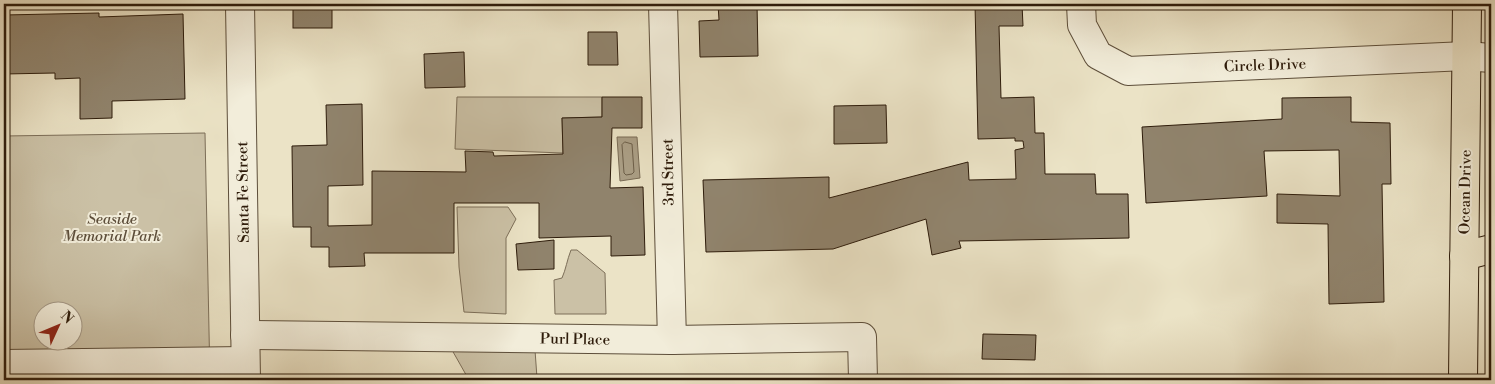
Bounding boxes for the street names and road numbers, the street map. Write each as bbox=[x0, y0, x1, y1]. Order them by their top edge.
street label: Circle Drive bbox=[1224, 55, 1306, 76]
street label: 3rd Street bbox=[658, 138, 679, 206]
street label: Santa Fe Street bbox=[233, 140, 254, 243]
street label: Ocean Drive bbox=[1455, 149, 1476, 235]
street label: Purl Place bbox=[540, 329, 610, 350]

